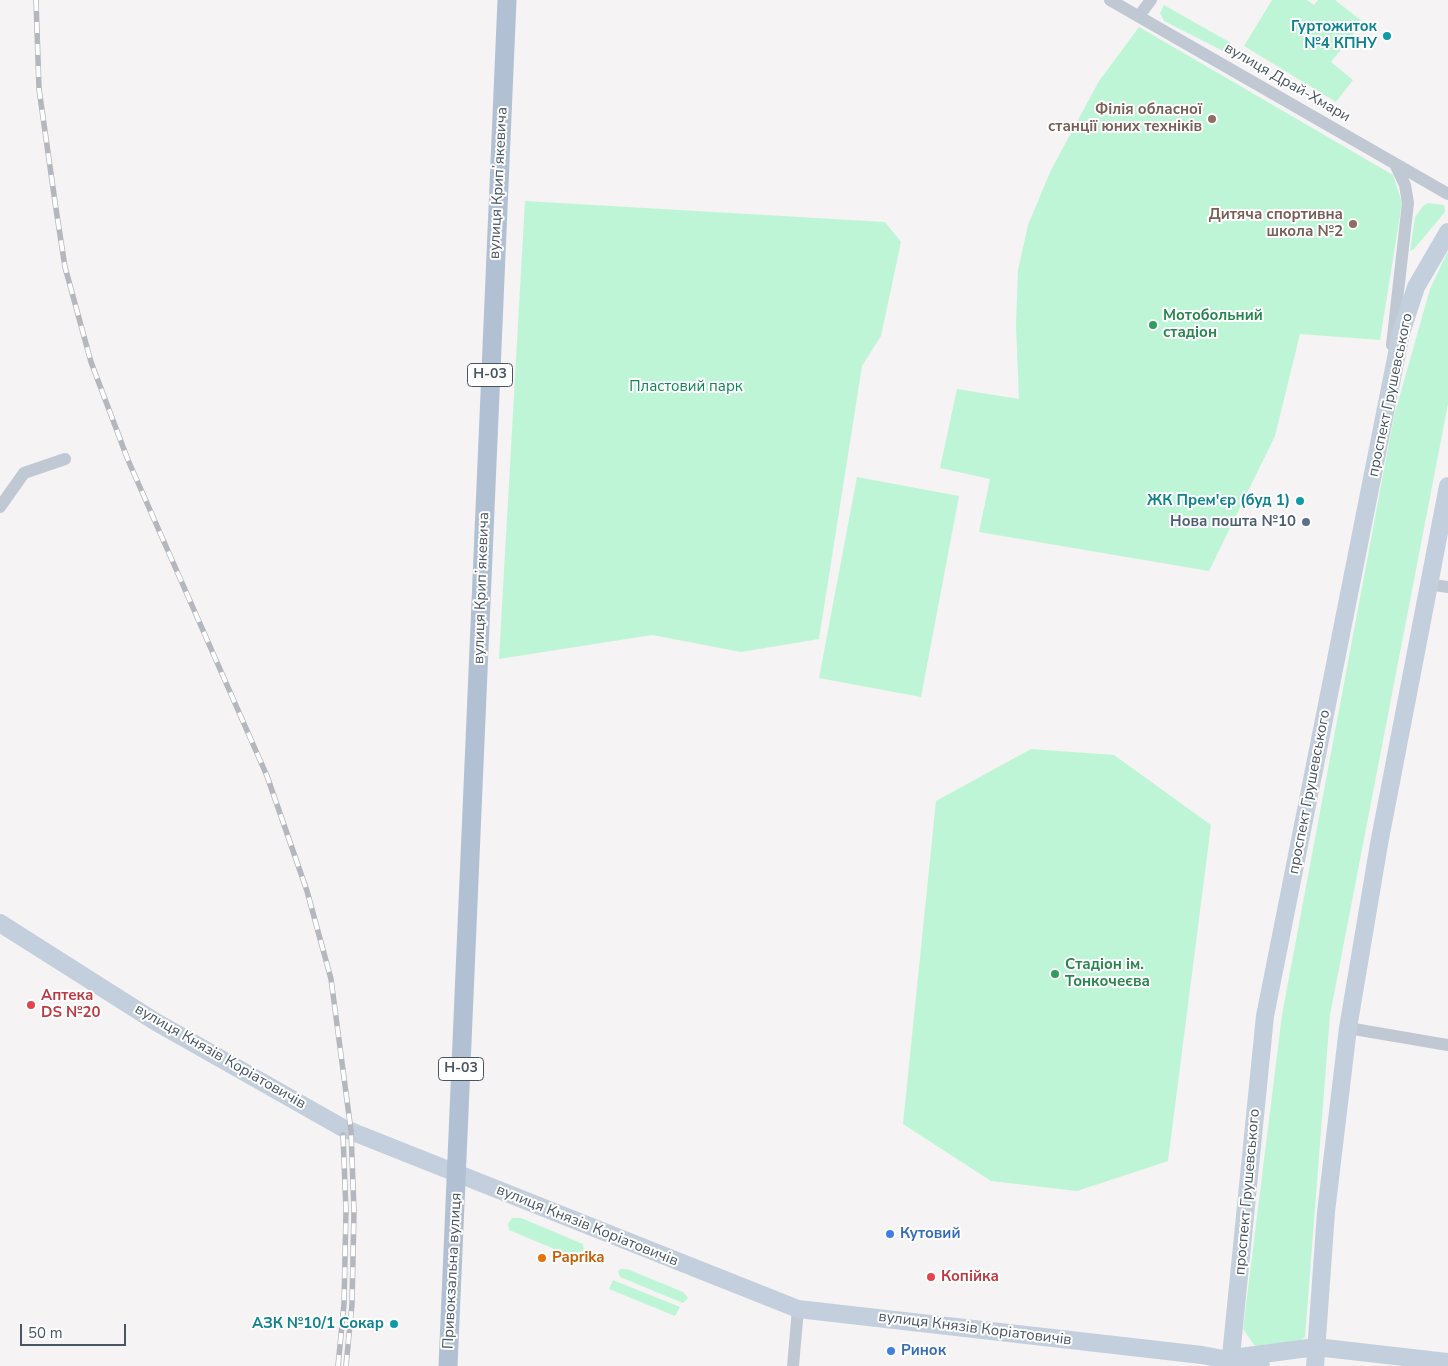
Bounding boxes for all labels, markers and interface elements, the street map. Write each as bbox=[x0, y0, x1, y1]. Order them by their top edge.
place label: Гуртожиток №4 КПНУ bbox=[1291, 18, 1377, 53]
marker: Гуртожиток №4 КПНУ bbox=[1381, 30, 1393, 42]
street label: вулиця Драй-Хмари bbox=[1221, 40, 1353, 126]
place label: Філія обласної станції юних техніків bbox=[1048, 101, 1202, 136]
street label: вулиця Крипʼякевича bbox=[486, 107, 512, 259]
marker: Філія обласної станції юних техніків bbox=[1206, 113, 1218, 125]
place label: Дитяча спортивна школа №2 bbox=[1209, 206, 1343, 241]
marker: Дитяча спортивна школа №2 bbox=[1347, 218, 1359, 230]
place label: Мотобольний стадіон bbox=[1163, 307, 1263, 342]
street label: проспект Грушевського bbox=[1365, 311, 1417, 479]
marker: Мотобольний стадіон bbox=[1147, 319, 1159, 331]
road number: Н-03 bbox=[468, 364, 512, 386]
park label: Пластовий парк bbox=[629, 378, 743, 396]
place label: ЖК Прем'єр (буд 1) bbox=[1147, 492, 1290, 510]
marker: ЖК Прем'єр (буд 1) bbox=[1294, 495, 1306, 507]
street label: вулиця Крипʼякевича bbox=[470, 512, 494, 664]
place label: Нова пошта №10 bbox=[1170, 513, 1296, 531]
marker: Нова пошта №10 bbox=[1300, 516, 1312, 528]
street label: проспект Грушевського bbox=[1285, 708, 1335, 876]
place label: Стадіон ім. Тонкочеєва bbox=[1065, 956, 1150, 991]
marker: Стадіон ім. Тонкочеєва bbox=[1049, 968, 1061, 980]
place label: Аптека DS №20 bbox=[41, 987, 100, 1022]
marker: Аптека DS №20 bbox=[25, 999, 37, 1011]
street label: вулиця Князів Коріатовичів bbox=[131, 1001, 309, 1113]
road number: Н-03 bbox=[438, 1058, 484, 1080]
street label: проспект Грушевського bbox=[1232, 1108, 1264, 1276]
street label: вулиця Князів Коріатовичів bbox=[494, 1181, 680, 1271]
street label: Привокзальна вулиця bbox=[440, 1192, 466, 1350]
place label: Кутовий bbox=[900, 1225, 960, 1243]
marker: Кутовий bbox=[884, 1228, 896, 1240]
place label: Paprika bbox=[552, 1249, 605, 1267]
marker: Paprika bbox=[536, 1252, 548, 1264]
place label: Копійка bbox=[941, 1268, 999, 1286]
marker: Копійка bbox=[925, 1271, 937, 1283]
street label: вулиця Князів Коріатовичів bbox=[877, 1308, 1073, 1350]
scale bar bbox=[22, 1314, 129, 1346]
place label: АЗК №10/1 Сокар bbox=[252, 1315, 384, 1333]
marker: АЗК №10/1 Сокар bbox=[388, 1318, 400, 1330]
text: 50 m bbox=[28, 1323, 63, 1343]
place label: Ринок bbox=[901, 1342, 946, 1360]
marker: Ринок bbox=[885, 1345, 897, 1357]

